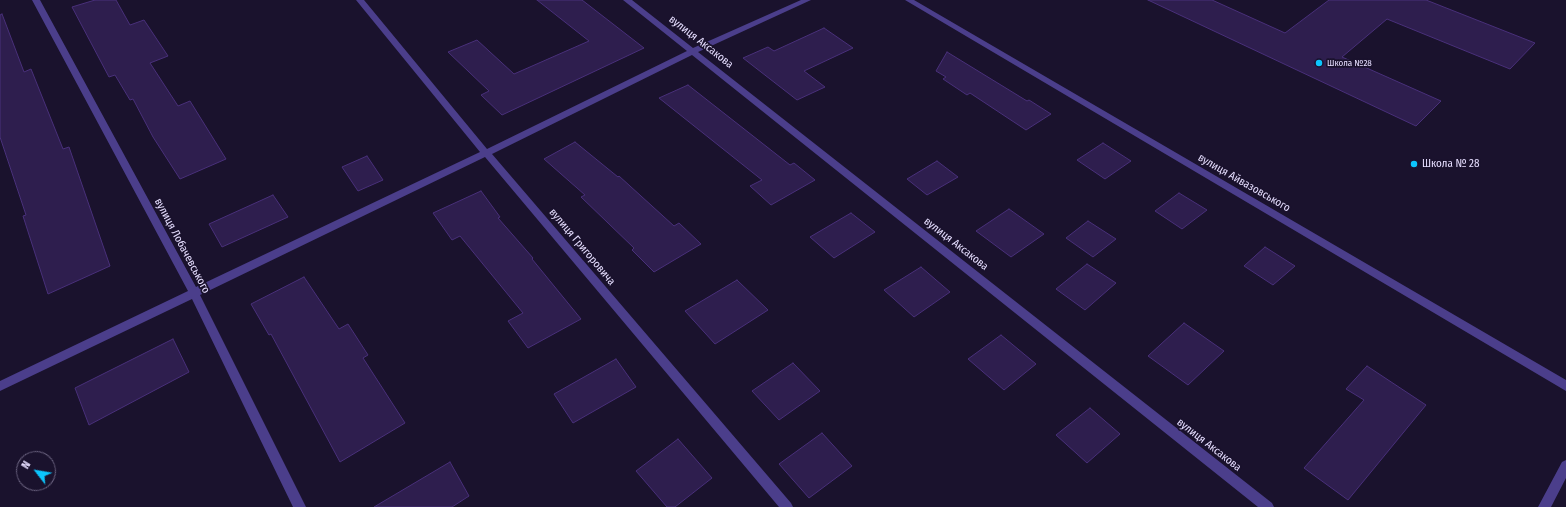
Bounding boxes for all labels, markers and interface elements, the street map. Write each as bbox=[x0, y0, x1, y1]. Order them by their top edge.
street label: вулиця Аксакова bbox=[666, 13, 736, 71]
marker: Школа №28 bbox=[1314, 58, 1324, 68]
place label: Школа №28 bbox=[1327, 58, 1372, 68]
street label: вулиця Айвазовського bbox=[1195, 151, 1293, 215]
place label: Школа № 28 bbox=[1422, 157, 1479, 171]
marker: Школа № 28 bbox=[1409, 159, 1419, 169]
street label: вулиця Лобачевського bbox=[151, 196, 213, 296]
street label: вулиця Григоровича bbox=[546, 206, 618, 288]
street label: вулиця Аксакова bbox=[921, 215, 991, 273]
street label: вулиця Аксакова bbox=[1174, 416, 1244, 474]
north arrow bbox=[16, 451, 56, 491]
text: N bbox=[19, 459, 33, 471]

